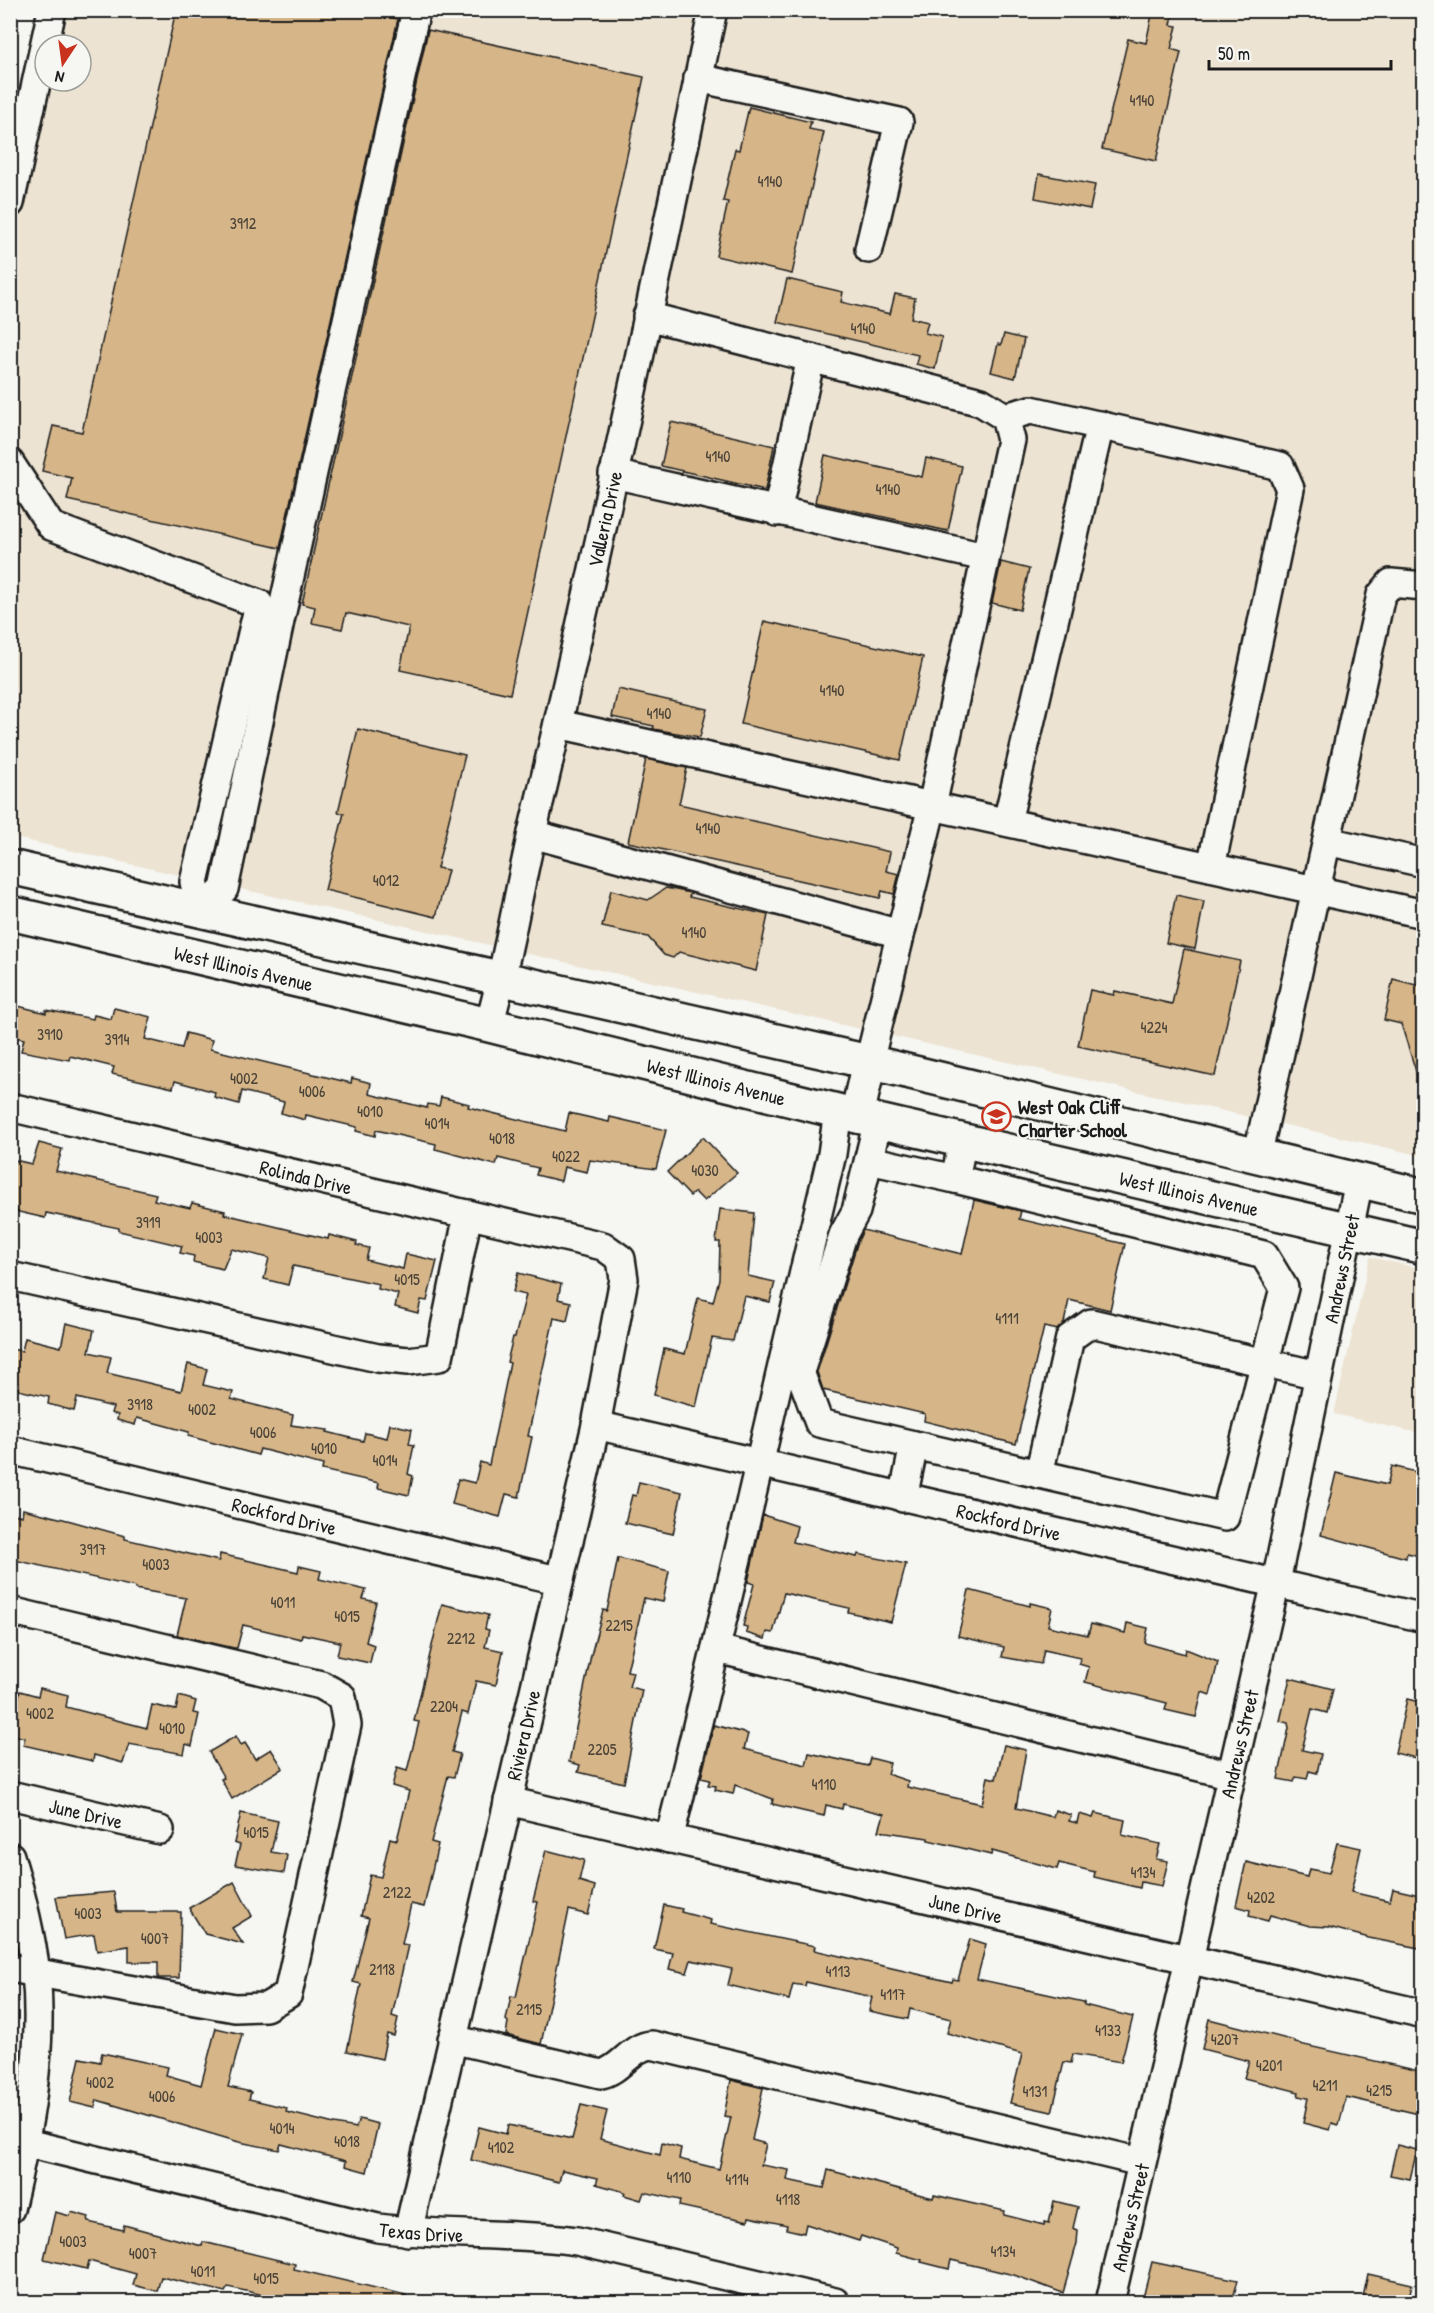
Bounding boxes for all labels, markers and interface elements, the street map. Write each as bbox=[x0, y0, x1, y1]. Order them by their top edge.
north arrow bbox=[33, 33, 93, 93]
scale bar bbox=[1209, 33, 1390, 71]
text: 50 m bbox=[1218, 41, 1250, 66]
text: N bbox=[53, 66, 66, 89]
house number: 4140 bbox=[1130, 89, 1154, 111]
house number: 4140 bbox=[758, 170, 782, 192]
house number: 3912 bbox=[230, 212, 257, 234]
house number: 4140 bbox=[851, 317, 875, 339]
house number: 4140 bbox=[706, 445, 730, 467]
street label: Valleria Drive bbox=[580, 468, 628, 570]
house number: 4140 bbox=[876, 478, 900, 500]
house number: 4140 bbox=[820, 679, 844, 701]
house number: 4140 bbox=[647, 702, 671, 724]
house number: 4140 bbox=[696, 817, 720, 839]
house number: 4012 bbox=[373, 869, 400, 891]
house number: 4140 bbox=[682, 921, 706, 943]
street label: West Illinois Avenue bbox=[172, 938, 316, 997]
house number: 4224 bbox=[1141, 1016, 1167, 1038]
house number: 3910 bbox=[37, 1023, 63, 1045]
house number: 3914 bbox=[105, 1028, 129, 1050]
street label: West Illinois Avenue bbox=[644, 1051, 788, 1111]
house number: 4002 bbox=[230, 1067, 258, 1089]
house number: 4006 bbox=[299, 1080, 325, 1102]
place label: West Oak Cliff Charter School bbox=[1018, 1093, 1127, 1143]
house number: 4010 bbox=[357, 1100, 383, 1122]
school or university icon: West Oak Cliff Charter School bbox=[981, 1101, 1013, 1133]
house number: 4014 bbox=[425, 1112, 449, 1134]
house number: 4018 bbox=[489, 1127, 515, 1149]
house number: 4022 bbox=[552, 1145, 581, 1167]
street label: Rolinda Drive bbox=[257, 1153, 355, 1200]
house number: 4030 bbox=[691, 1159, 719, 1181]
street label: West Illinois Avenue bbox=[1117, 1164, 1261, 1222]
house number: 3919 bbox=[136, 1211, 160, 1233]
street label: Andrews Street bbox=[1316, 1211, 1366, 1325]
house number: 4003 bbox=[195, 1226, 223, 1248]
house number: 4015 bbox=[394, 1268, 420, 1290]
house number: 4111 bbox=[995, 1307, 1019, 1329]
house number: 3918 bbox=[127, 1393, 153, 1415]
house number: 4002 bbox=[188, 1398, 216, 1420]
house number: 4006 bbox=[250, 1421, 276, 1443]
house number: 4010 bbox=[311, 1437, 337, 1459]
house number: 4014 bbox=[373, 1449, 397, 1471]
street label: Rockford Drive bbox=[230, 1490, 339, 1541]
street label: Rockford Drive bbox=[954, 1496, 1064, 1546]
house number: 3917 bbox=[80, 1538, 106, 1560]
house number: 4003 bbox=[142, 1553, 170, 1575]
house number: 4011 bbox=[271, 1591, 296, 1613]
house number: 4015 bbox=[334, 1605, 360, 1627]
house number: 2215 bbox=[605, 1614, 633, 1636]
house number: 2212 bbox=[447, 1627, 476, 1649]
street label: Andrews Street bbox=[1213, 1686, 1265, 1801]
street label: Riviera Drive bbox=[500, 1687, 546, 1783]
house number: 2204 bbox=[430, 1695, 458, 1717]
house number: 4002 bbox=[26, 1702, 54, 1724]
house number: 4010 bbox=[159, 1717, 185, 1739]
house number: 2205 bbox=[588, 1738, 617, 1760]
house number: 4110 bbox=[812, 1773, 836, 1795]
street label: June Drive bbox=[47, 1791, 125, 1834]
house number: 4015 bbox=[243, 1821, 269, 1843]
house number: 4134 bbox=[1131, 1861, 1155, 1883]
house number: 2122 bbox=[383, 1881, 412, 1903]
street label: June Drive bbox=[926, 1886, 1005, 1929]
house number: 4202 bbox=[1247, 1886, 1276, 1908]
house number: 4003 bbox=[74, 1902, 102, 1924]
house number: 4007 bbox=[141, 1927, 169, 1949]
house number: 2118 bbox=[369, 1958, 395, 1980]
house number: 4113 bbox=[826, 1960, 850, 1982]
house number: 4117 bbox=[880, 1983, 906, 2005]
house number: 2115 bbox=[516, 1998, 542, 2020]
house number: 4133 bbox=[1095, 2019, 1121, 2041]
house number: 4207 bbox=[1211, 2028, 1239, 2050]
house number: 4201 bbox=[1256, 2054, 1282, 2076]
house number: 4002 bbox=[86, 2071, 114, 2093]
house number: 4211 bbox=[1312, 2074, 1338, 2096]
house number: 4215 bbox=[1366, 2079, 1392, 2101]
house number: 4131 bbox=[1023, 2080, 1048, 2102]
house number: 4006 bbox=[149, 2085, 175, 2107]
house number: 4014 bbox=[270, 2117, 294, 2139]
house number: 4018 bbox=[334, 2130, 360, 2152]
house number: 4102 bbox=[488, 2136, 515, 2158]
street label: Andrews Street bbox=[1104, 2159, 1155, 2274]
house number: 4110 bbox=[667, 2166, 691, 2188]
house number: 4114 bbox=[725, 2168, 749, 2190]
house number: 4118 bbox=[776, 2188, 800, 2210]
street label: Texas Drive bbox=[378, 2215, 464, 2248]
house number: 4003 bbox=[59, 2230, 87, 2252]
house number: 4134 bbox=[991, 2240, 1015, 2262]
house number: 4007 bbox=[129, 2242, 157, 2264]
house number: 4011 bbox=[191, 2260, 216, 2282]
house number: 4015 bbox=[253, 2267, 279, 2289]

